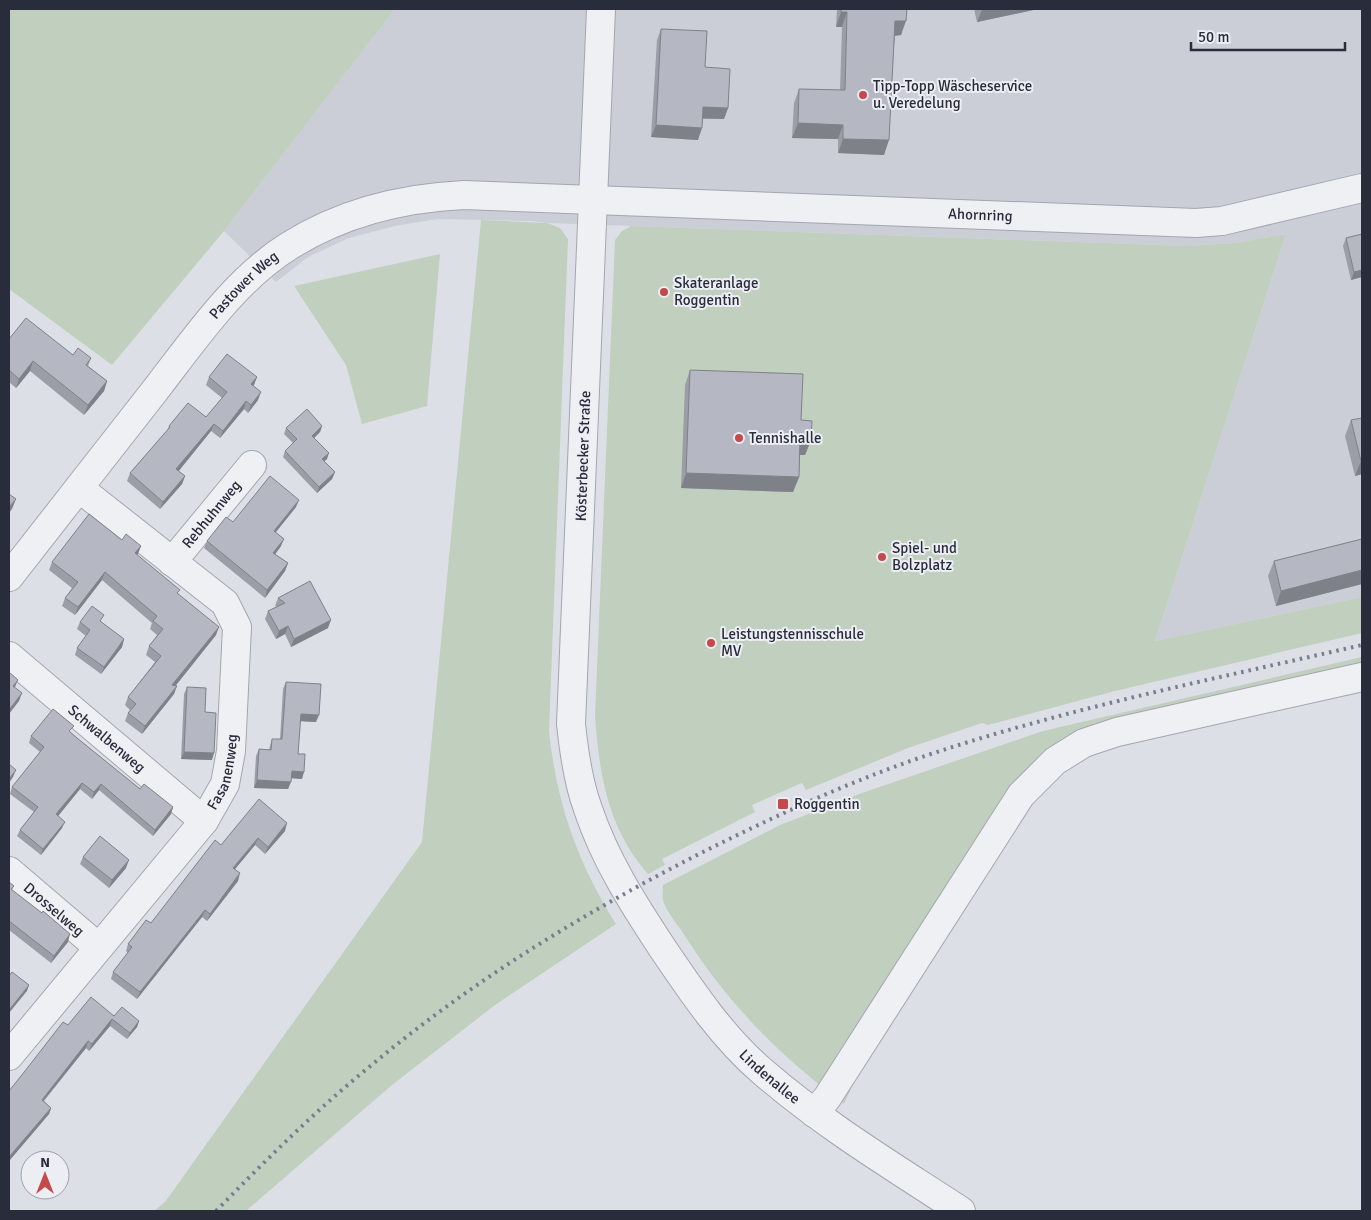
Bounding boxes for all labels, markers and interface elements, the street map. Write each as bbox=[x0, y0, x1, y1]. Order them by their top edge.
scale bar bbox=[1191, 20, 1345, 52]
text: 50 m bbox=[1198, 28, 1229, 46]
place label: Tipp-Topp Wäscheservice u. Veredelung bbox=[873, 77, 1032, 112]
marker: Tipp-Topp Wäscheservice u. Veredelung bbox=[857, 89, 869, 101]
street label: Ahornring bbox=[947, 205, 1013, 225]
street label: Pastower Weg bbox=[205, 247, 282, 323]
place label: Skateranlage Roggentin bbox=[674, 274, 759, 309]
marker: Skateranlage Roggentin bbox=[658, 286, 670, 298]
street label: Kösterbecker Straße bbox=[572, 390, 594, 522]
place label: Tennishalle bbox=[749, 429, 821, 447]
marker: Tennishalle bbox=[733, 432, 745, 444]
street label: Rebhuhnweg bbox=[178, 476, 245, 552]
place label: Spiel- und Bolzplatz bbox=[892, 539, 957, 574]
marker: Spiel- und Bolzplatz bbox=[876, 551, 888, 563]
place label: Leistungstennisschule MV bbox=[721, 625, 864, 660]
marker: Leistungstennisschule MV bbox=[705, 637, 717, 649]
street label: Schwalbenweg bbox=[64, 701, 149, 776]
street label: Fasanenweg bbox=[203, 734, 241, 813]
place label: Roggentin bbox=[794, 795, 860, 813]
marker: Roggentin bbox=[776, 797, 790, 811]
street label: Drosselweg bbox=[20, 879, 88, 940]
street label: Lindenallee bbox=[735, 1046, 804, 1108]
north arrow bbox=[20, 1150, 70, 1200]
text: N bbox=[40, 1154, 50, 1171]

